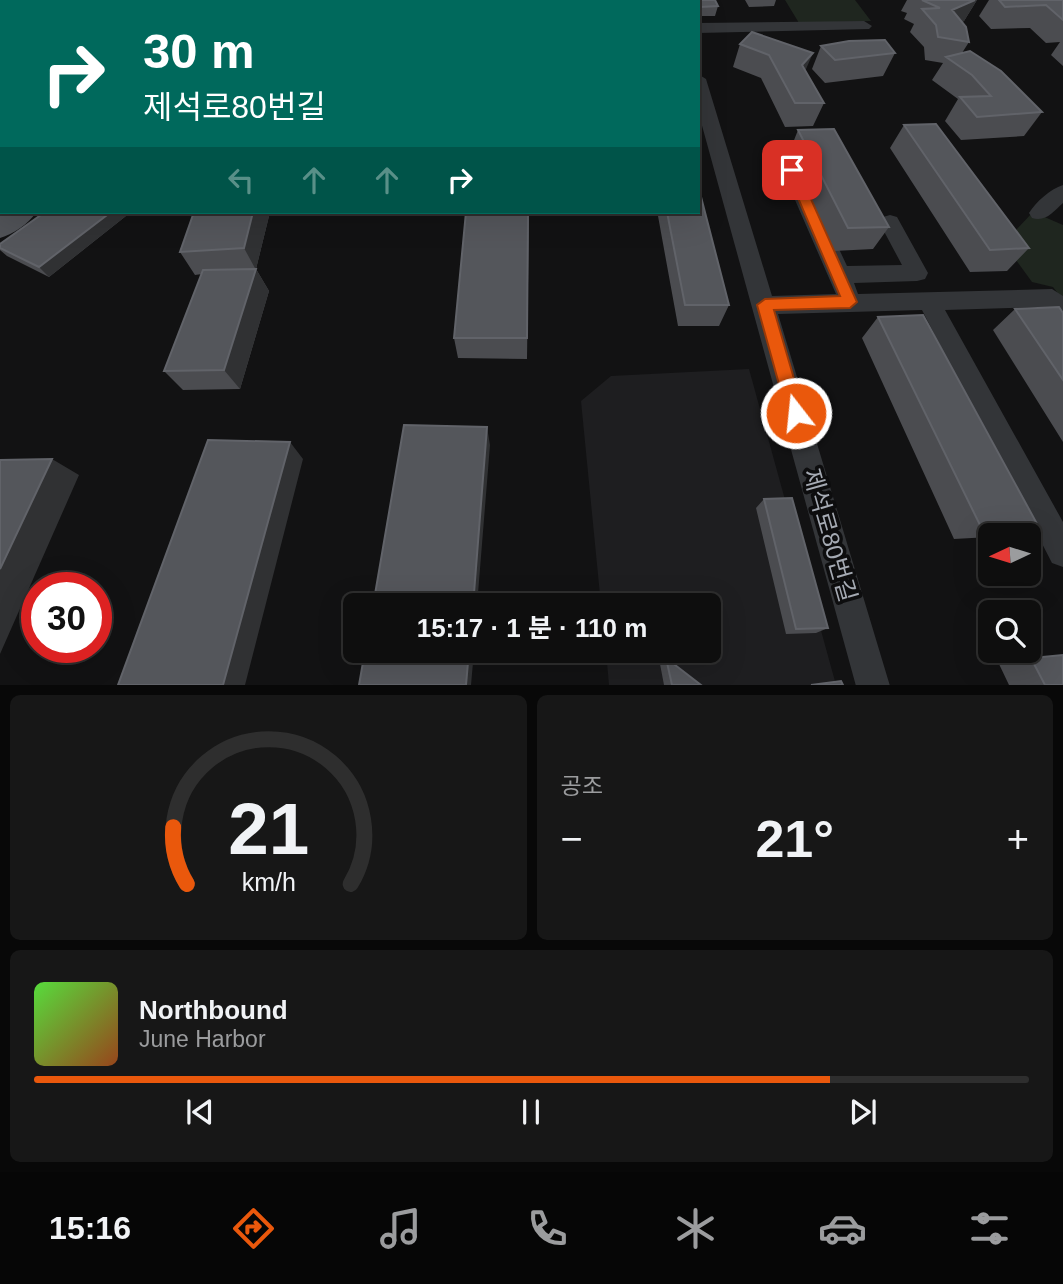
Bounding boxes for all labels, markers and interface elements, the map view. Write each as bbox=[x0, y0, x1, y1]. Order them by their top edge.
text: 30 m bbox=[143, 24, 255, 78]
icon: right bbox=[28, 28, 119, 119]
text: 제석로80번길 bbox=[143, 89, 326, 125]
pin bbox=[762, 140, 822, 200]
icon: arrive bbox=[773, 151, 811, 189]
icon: left bbox=[222, 161, 260, 199]
icon: ahead bbox=[295, 161, 333, 199]
icon: ahead bbox=[368, 161, 406, 199]
icon: right bbox=[441, 161, 479, 199]
position arrow bbox=[759, 376, 833, 450]
street label: 제석로80번길 bbox=[798, 465, 862, 605]
north arrow bbox=[978, 523, 1041, 586]
map controls bbox=[978, 523, 1041, 663]
speed limit sign: 30 bbox=[21, 572, 112, 663]
button: search bbox=[978, 600, 1041, 663]
text: 15:17 · 1 분 · 110 m bbox=[417, 613, 647, 643]
text: 공조 bbox=[561, 773, 603, 799]
text: 21 bbox=[228, 788, 309, 869]
text: 21° bbox=[755, 810, 834, 868]
text: − bbox=[561, 818, 583, 860]
text: + bbox=[1007, 818, 1029, 860]
text: km/h bbox=[241, 867, 295, 895]
text: Northbound bbox=[139, 995, 288, 1025]
text: June Harbor bbox=[139, 1026, 266, 1052]
icon: previous bbox=[181, 1093, 219, 1131]
icon: pause bbox=[512, 1093, 550, 1131]
icon: next bbox=[844, 1093, 882, 1131]
icon: directions bbox=[229, 1204, 278, 1253]
icon: music bbox=[376, 1204, 425, 1253]
icon: phone bbox=[523, 1204, 572, 1253]
icon: climate bbox=[671, 1204, 720, 1253]
icon: car bbox=[818, 1204, 867, 1253]
icon: filters bbox=[965, 1204, 1014, 1253]
text: 15:16 bbox=[49, 1210, 131, 1246]

